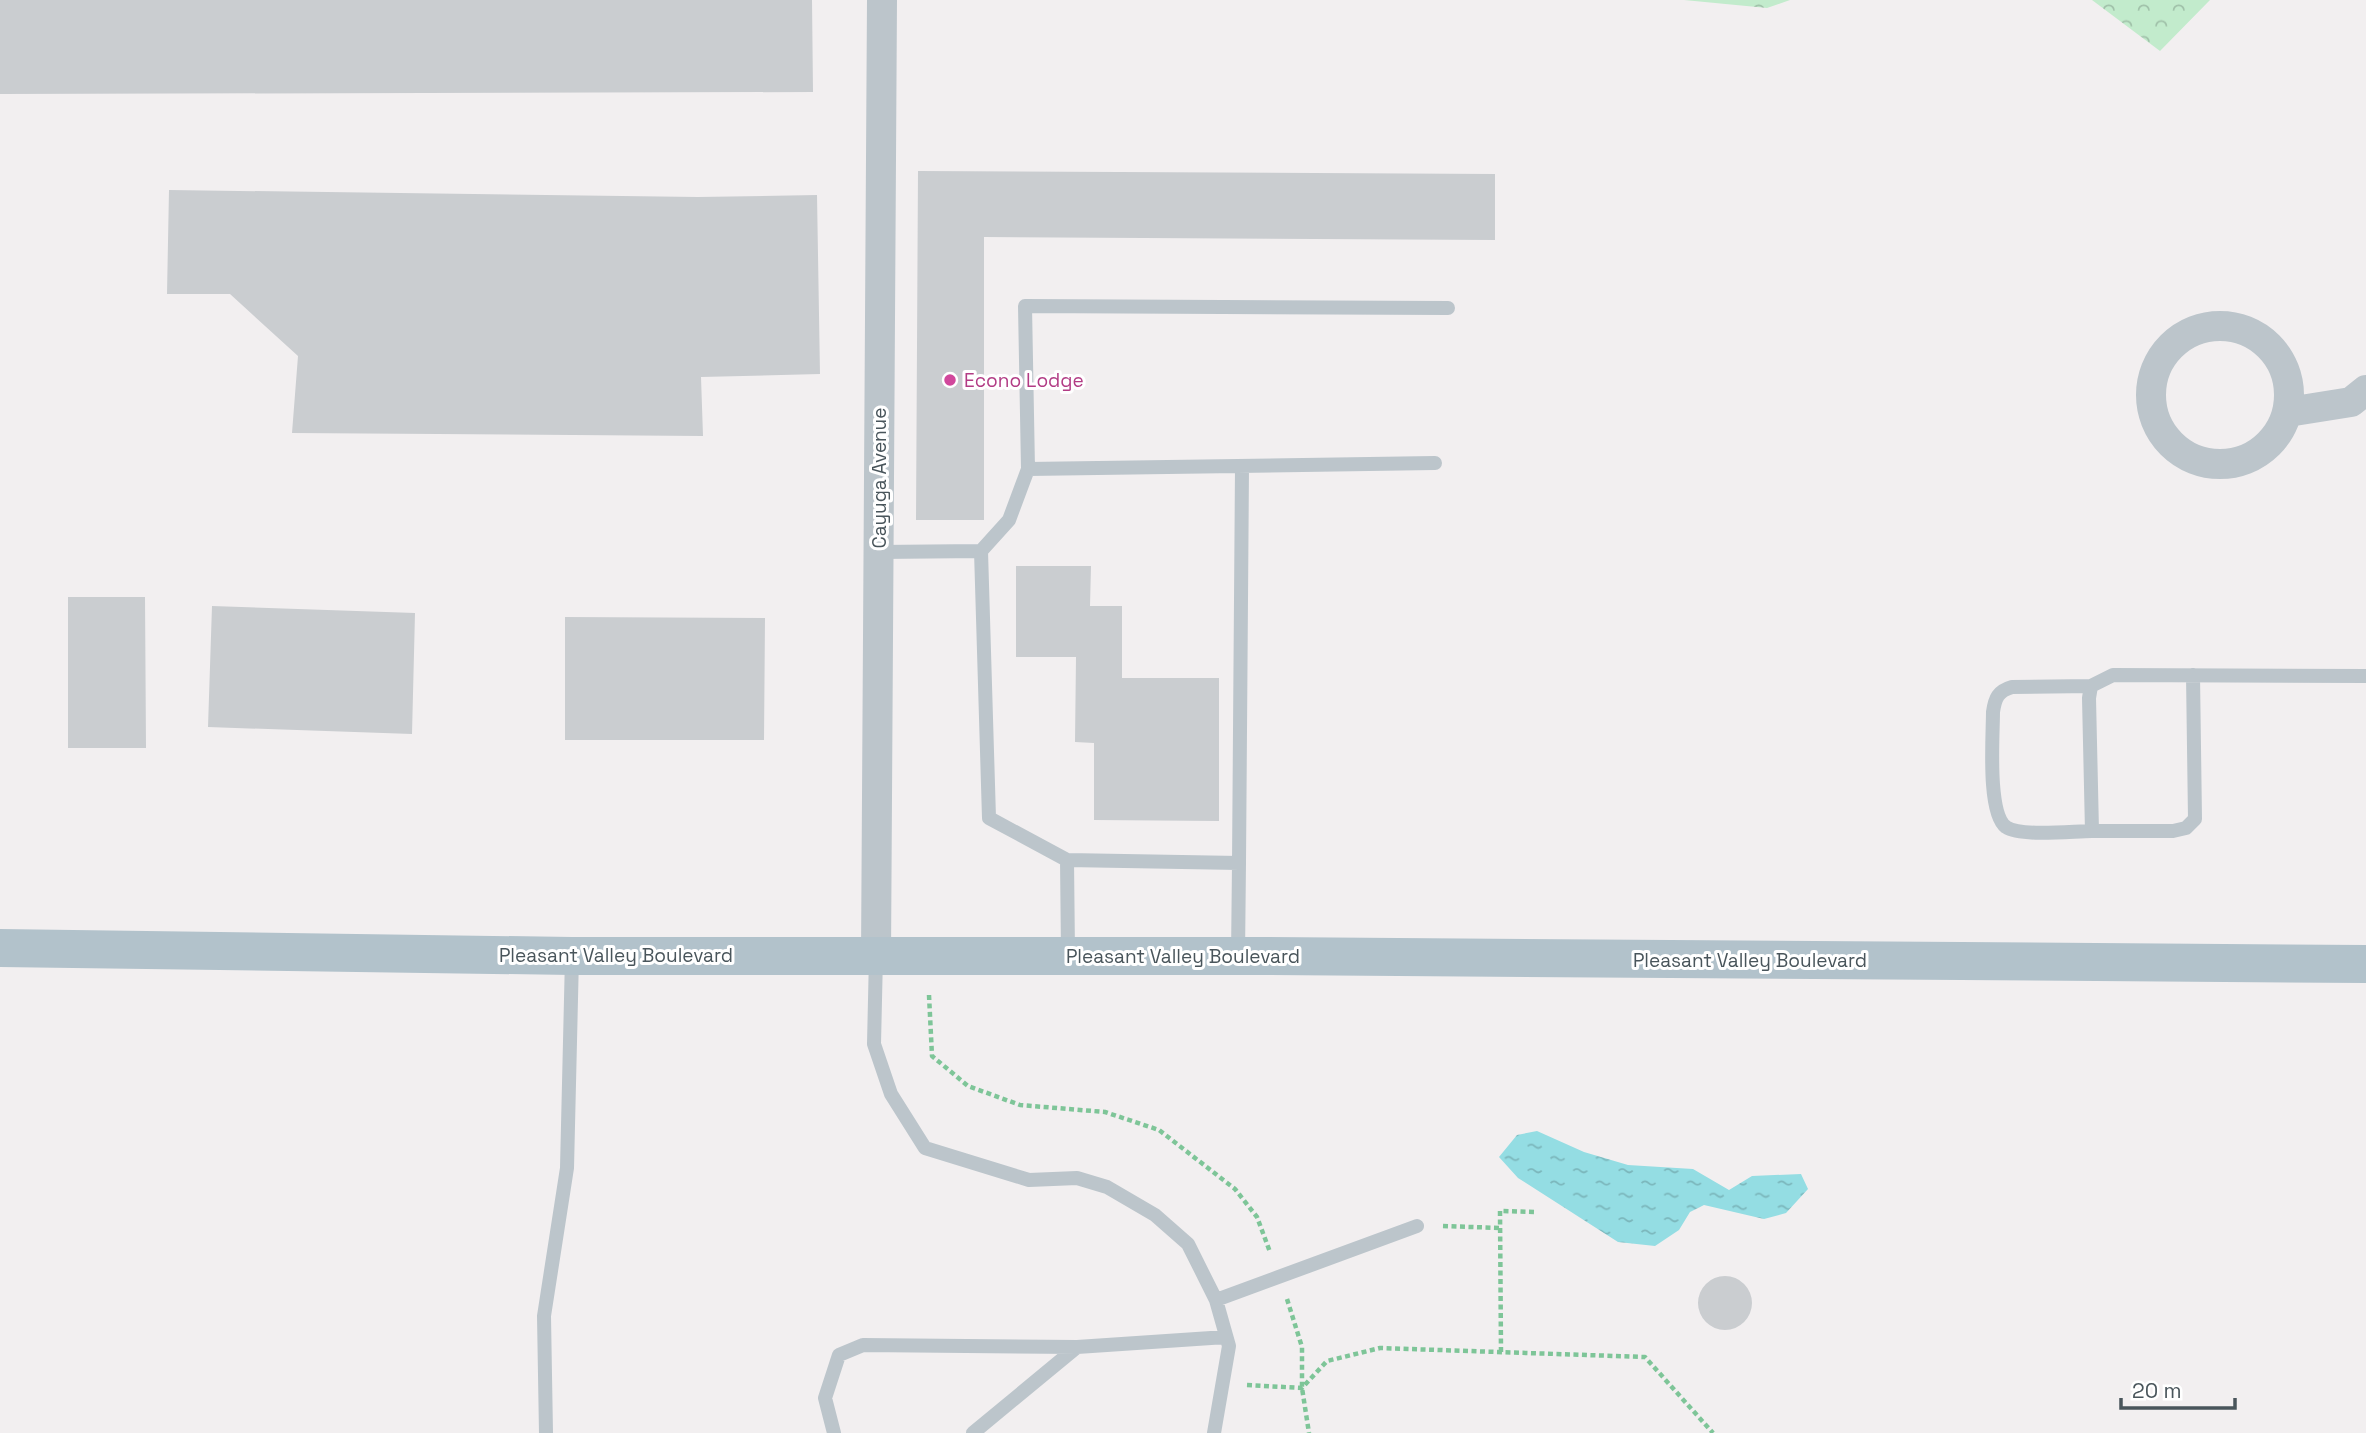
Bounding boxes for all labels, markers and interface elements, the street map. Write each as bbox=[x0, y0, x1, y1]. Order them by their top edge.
place label: Econo Lodge bbox=[964, 368, 1084, 393]
marker: Econo Lodge bbox=[942, 372, 958, 388]
street label: Cayuga Avenue bbox=[867, 408, 892, 549]
street label: Pleasant Valley Boulevard bbox=[499, 943, 733, 968]
street label: Pleasant Valley Boulevard bbox=[1066, 944, 1300, 969]
street label: Pleasant Valley Boulevard bbox=[1633, 948, 1867, 973]
scale bar bbox=[2121, 1366, 2235, 1410]
text: 20 m bbox=[2132, 1377, 2182, 1404]

